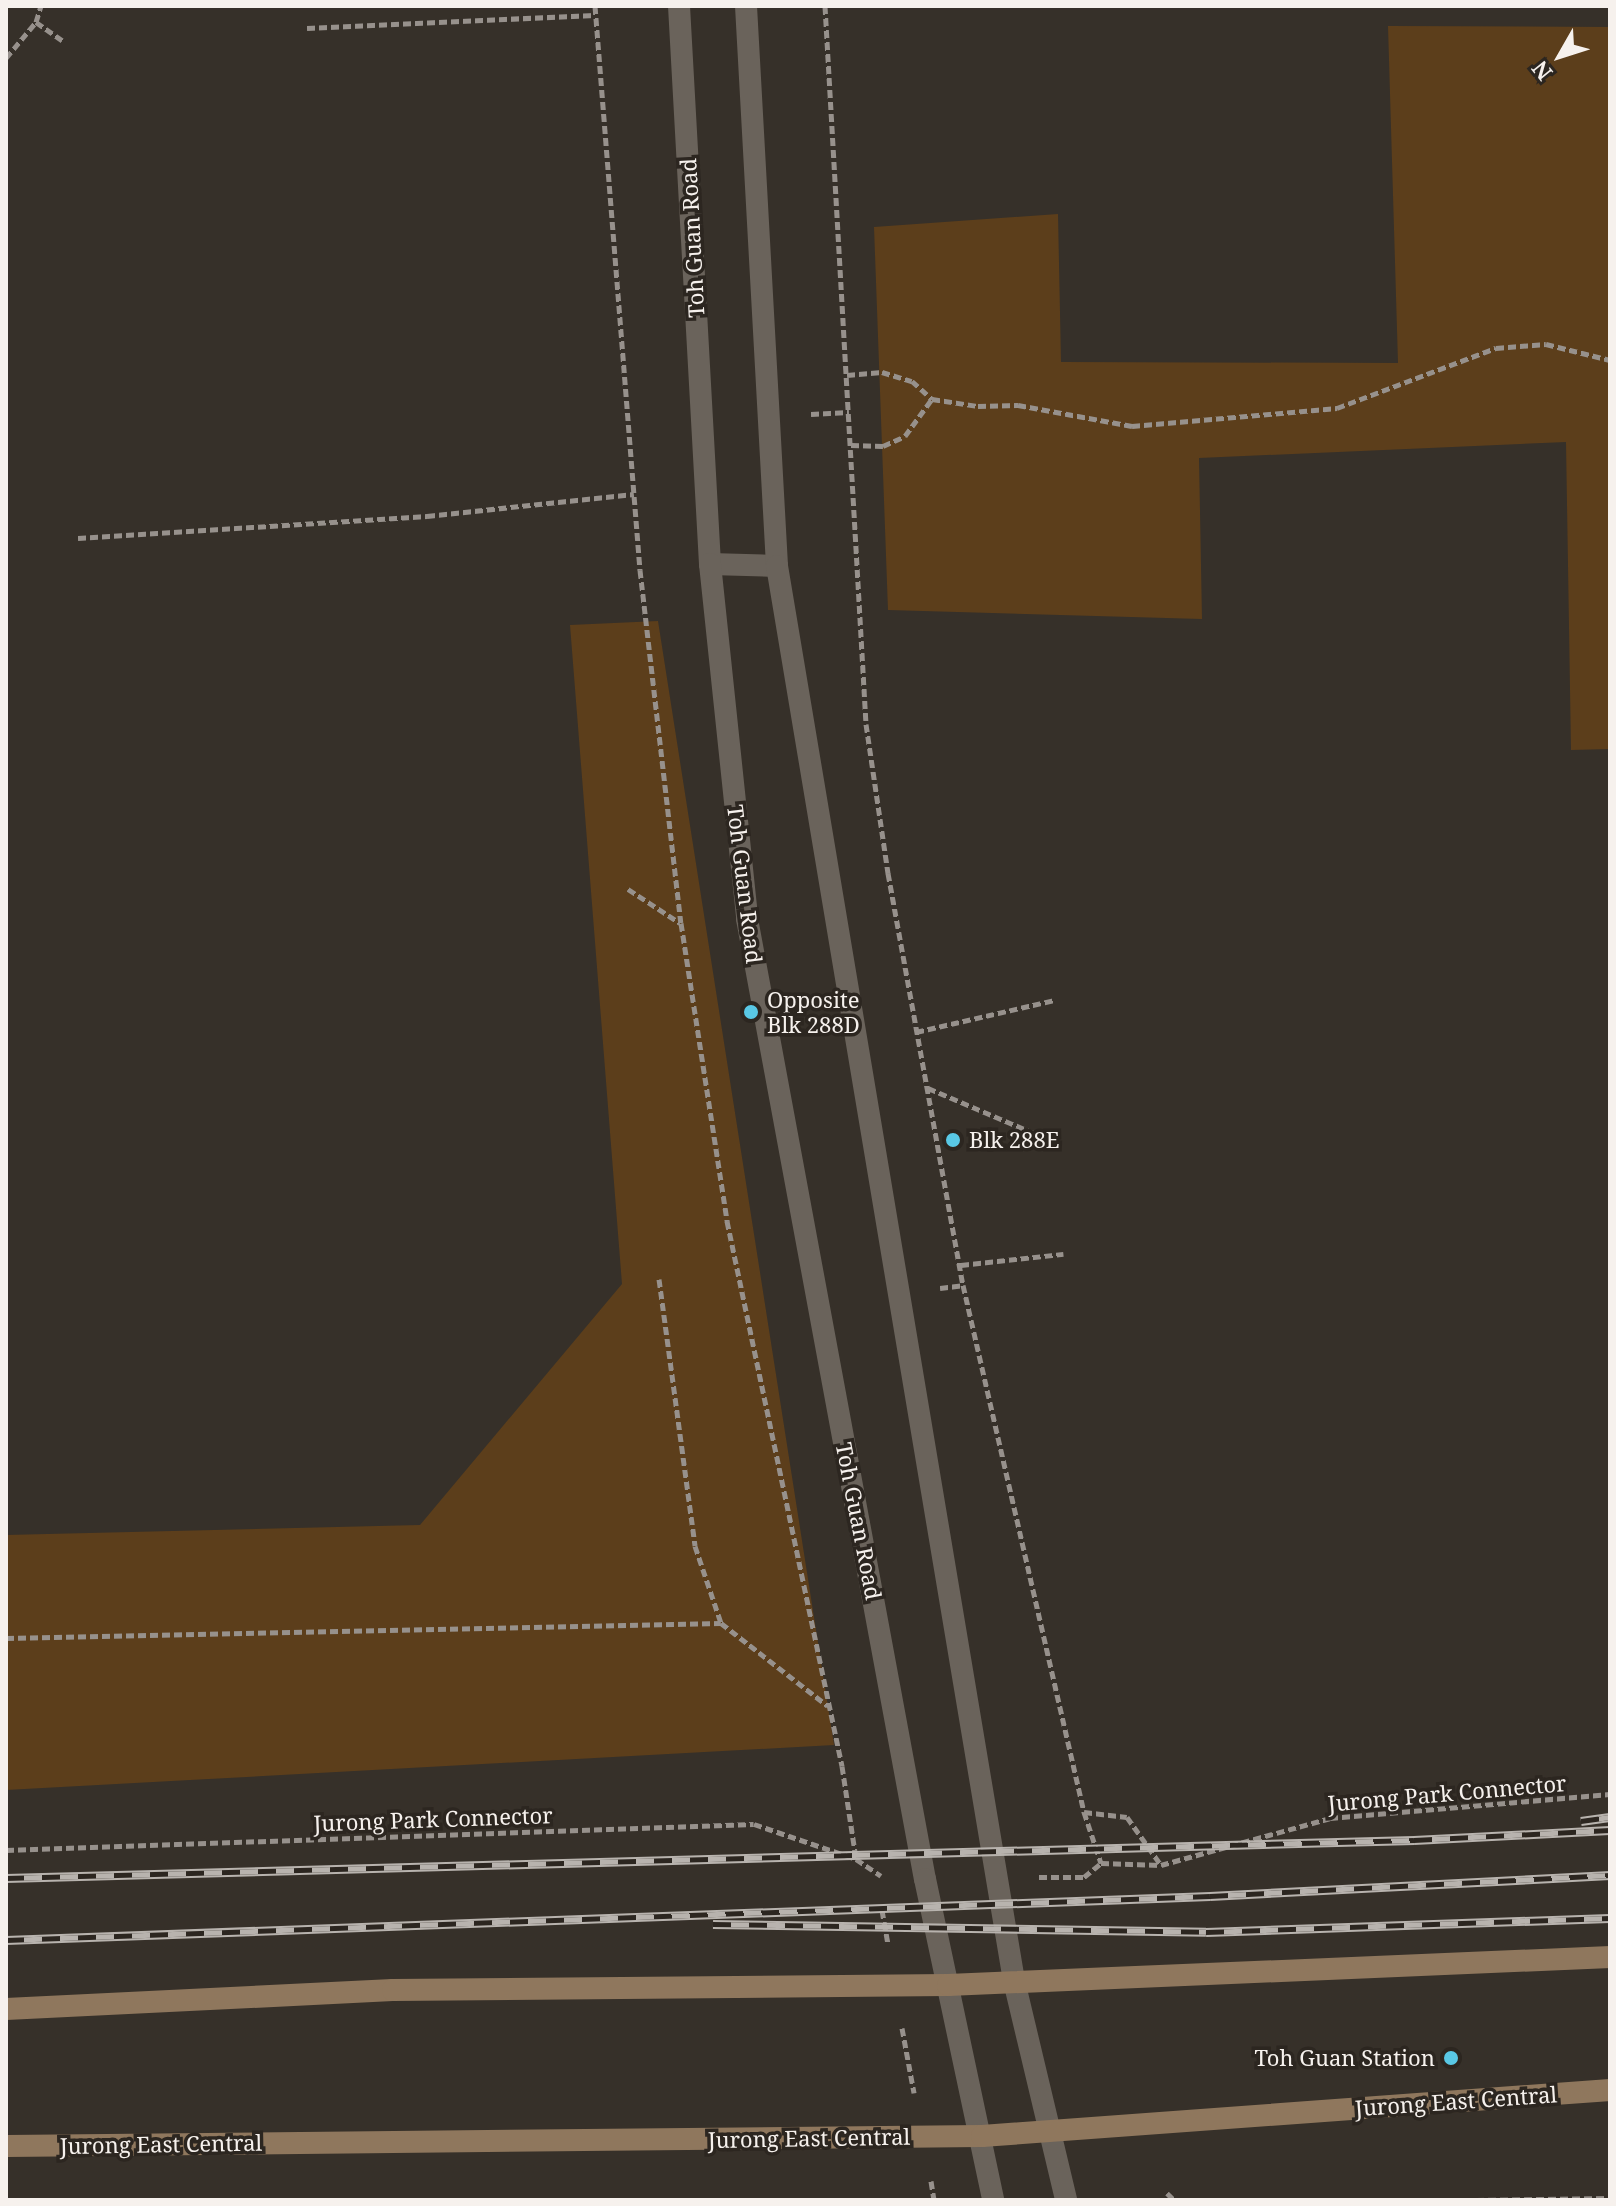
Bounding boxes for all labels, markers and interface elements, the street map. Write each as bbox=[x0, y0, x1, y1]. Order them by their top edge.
north arrow bbox=[1520, 16, 1600, 96]
text: N bbox=[1524, 55, 1558, 87]
street label: Toh Guan Road bbox=[675, 158, 709, 318]
street label: Toh Guan Road bbox=[722, 803, 768, 965]
place label: Opposite Blk 288D bbox=[767, 986, 860, 1038]
marker: Opposite Blk 288D bbox=[742, 1003, 760, 1021]
place label: Blk 288E bbox=[969, 1127, 1059, 1153]
marker: Blk 288E bbox=[944, 1131, 962, 1149]
street label: Toh Guan Road bbox=[831, 1440, 887, 1602]
street label: Jurong Park Connector bbox=[1327, 1769, 1567, 1817]
street label: Jurong Park Connector bbox=[313, 1802, 553, 1836]
place label: Toh Guan Station bbox=[1254, 2045, 1435, 2071]
marker: Toh Guan Station bbox=[1442, 2049, 1460, 2067]
street label: Jurong East Central bbox=[1354, 2081, 1558, 2121]
street label: Jurong East Central bbox=[708, 2123, 910, 2153]
street label: Jurong East Central bbox=[60, 2129, 262, 2159]

